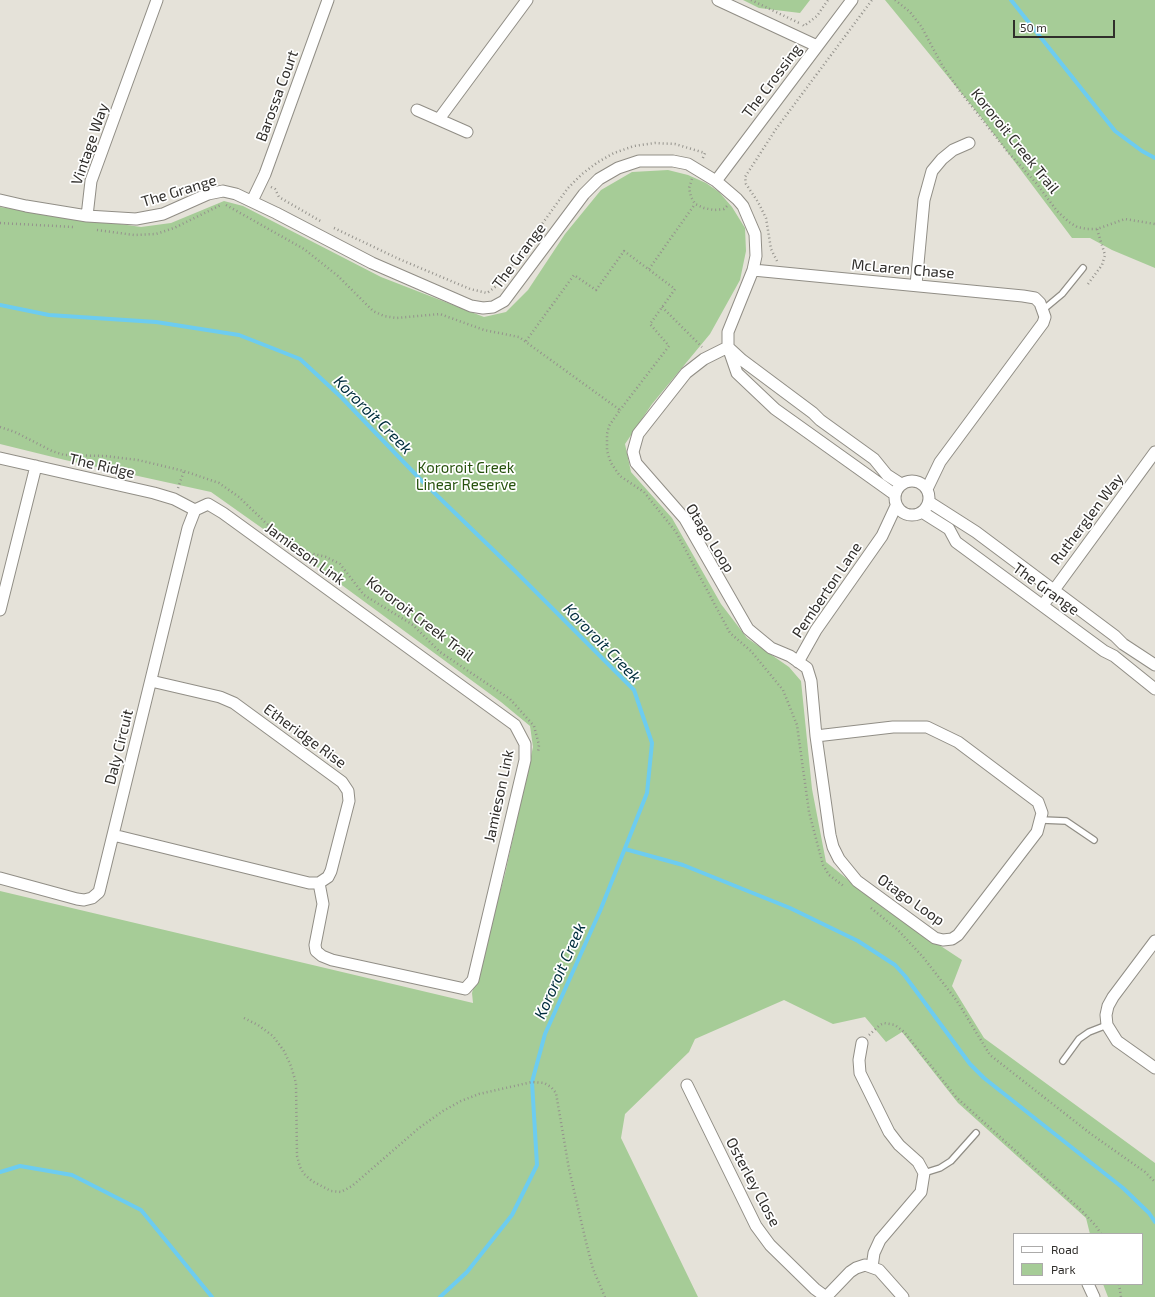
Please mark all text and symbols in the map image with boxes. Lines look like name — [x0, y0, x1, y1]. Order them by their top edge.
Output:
scale bar — [1015, 12, 1117, 38]
text: 50 m — [1020, 20, 1047, 34]
street label: The Crossing — [738, 41, 806, 121]
street label: Barossa Court — [252, 48, 302, 144]
street label: Kororoit Creek Trail — [967, 85, 1063, 197]
street label: Vintage Way — [68, 101, 112, 187]
street label: The Grange — [139, 171, 219, 211]
street label: The Grange — [488, 220, 550, 292]
street label: McLaren Chase — [851, 256, 955, 282]
water label: Kororoit Creek — [330, 372, 416, 458]
street label: The Ridge — [67, 450, 137, 482]
park label: Kororoit Creek Linear Reserve — [416, 459, 516, 494]
street label: Rutherglen Way — [1047, 470, 1127, 568]
street label: Otago Loop — [682, 500, 738, 576]
street label: Jamieson Link — [262, 519, 348, 589]
street label: Pemberton Lane — [788, 539, 866, 641]
street label: The Grange — [1009, 559, 1083, 619]
street label: Kororoit Creek Trail — [363, 573, 477, 665]
water label: Kororoit Creek — [559, 599, 645, 687]
street label: Etheridge Rise — [260, 700, 350, 772]
street label: Daly Circuit — [101, 707, 137, 787]
street label: Jamieson Link — [480, 748, 518, 844]
street label: Otago Loop — [874, 870, 948, 930]
water label: Kororoit Creek — [530, 920, 590, 1022]
street label: Osterley Close — [722, 1134, 784, 1230]
legend — [1013, 1233, 1143, 1285]
text: Road — [1051, 1242, 1079, 1256]
text: Park — [1051, 1262, 1076, 1276]

